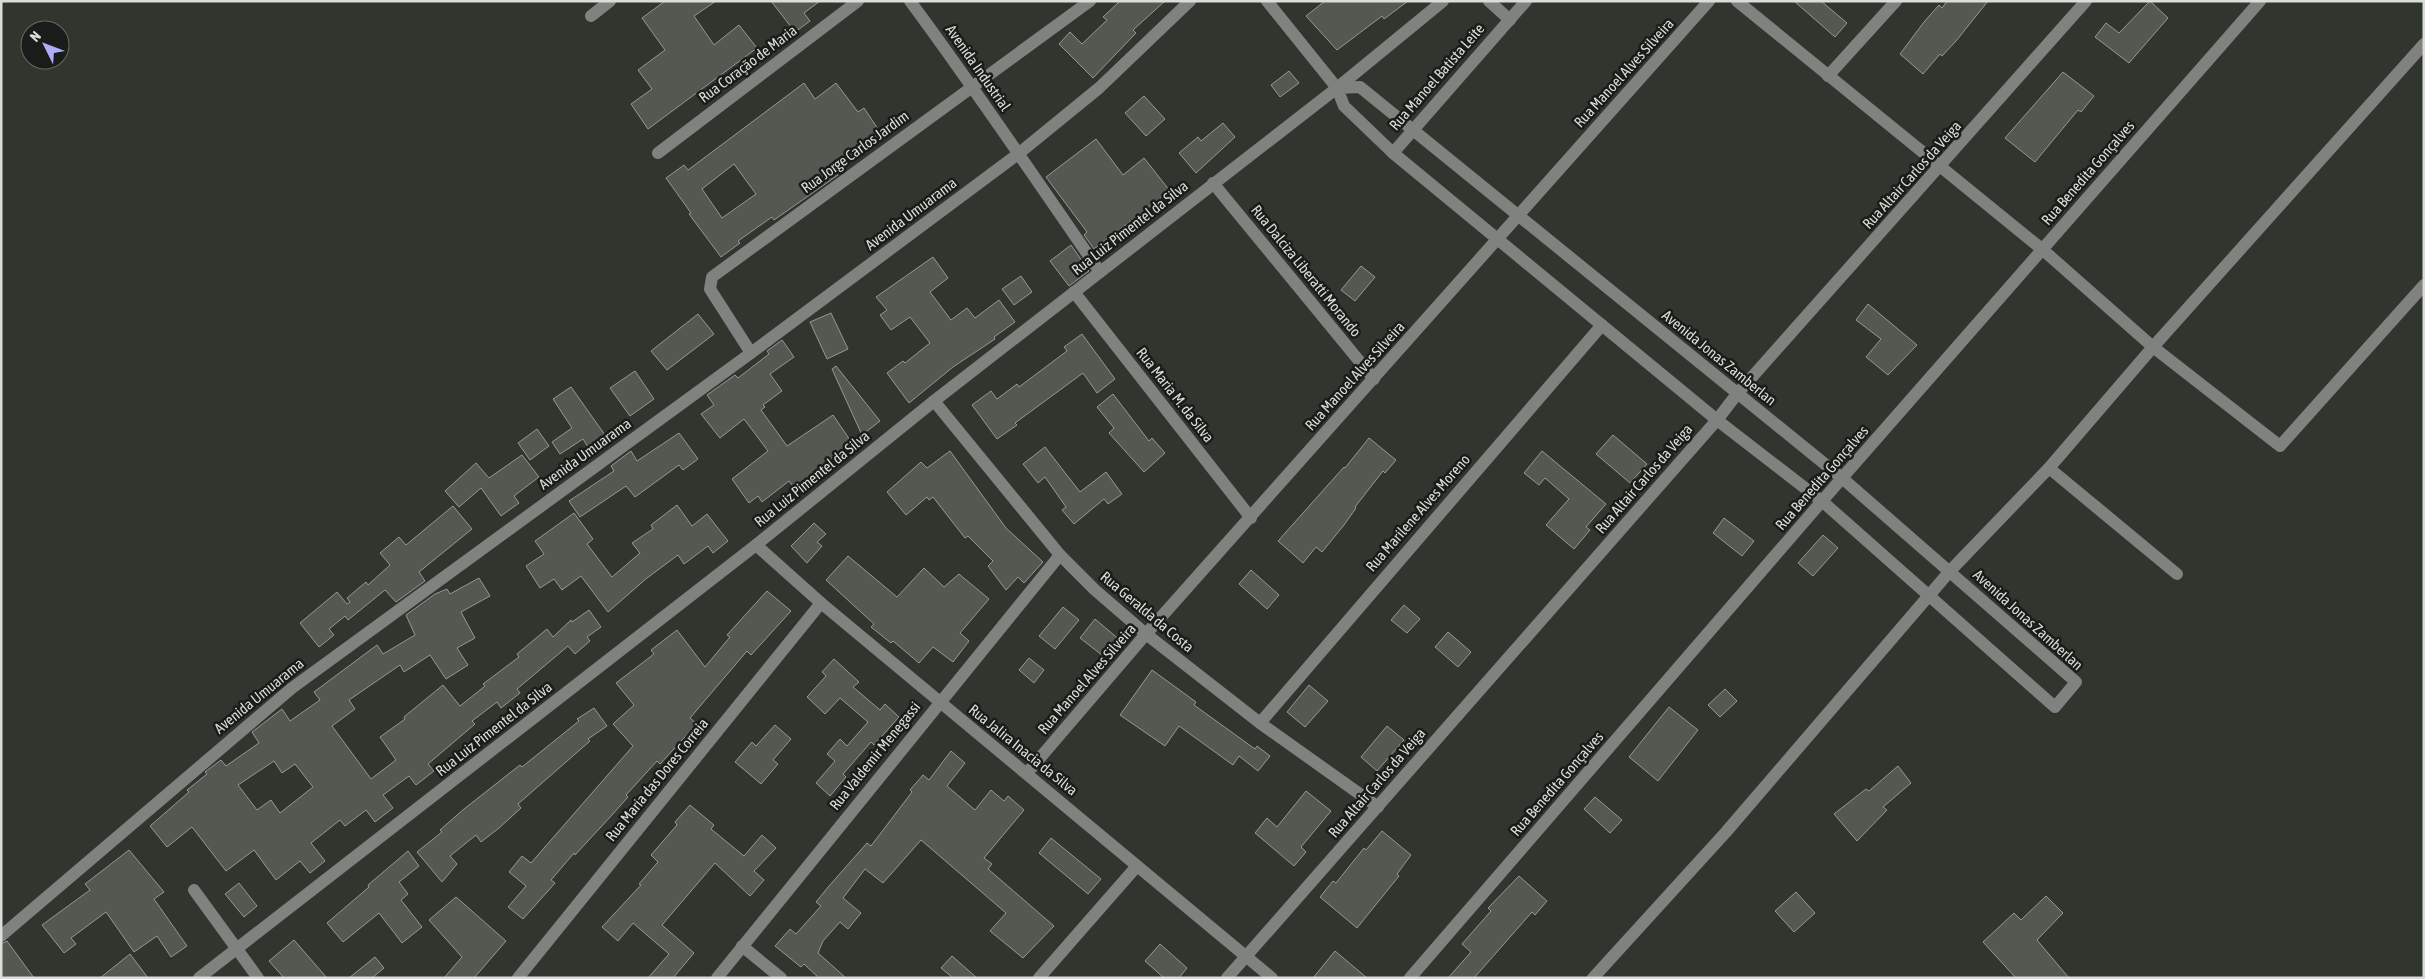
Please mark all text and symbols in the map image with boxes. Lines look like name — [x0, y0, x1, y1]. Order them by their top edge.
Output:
street label: Rua Manoel Alves Silveira — [1570, 15, 1677, 130]
north arrow — [20, 20, 70, 70]
street label: Rua Manoel Batista Leite — [1386, 20, 1488, 133]
street label: Rua Coração de Maria — [695, 21, 800, 106]
street label: Avenida Industrial — [942, 21, 1014, 114]
text: N — [27, 28, 44, 45]
street label: Rua Jorge Carlos Jardim — [798, 107, 912, 196]
street label: Rua Altair Carlos da Veiga — [1859, 117, 1965, 232]
street label: Rua Benedita Gonçalves — [2038, 117, 2137, 228]
street label: Avenida Umuarama — [862, 174, 960, 253]
street label: Rua Luiz Pimentel da Silva — [1068, 177, 1191, 278]
street label: Rua Dalciza Liberatti Morando — [1248, 201, 1365, 340]
street label: Avenida Jonas Zamberlan — [1659, 306, 1780, 409]
street label: Rua Manoel Alves Silveira — [1301, 318, 1408, 433]
street label: Rua Maria M. da Silva — [1133, 344, 1218, 445]
street label: Avenida Umuarama — [535, 414, 634, 493]
street label: Rua Altair Carlos da Veiga — [1592, 421, 1696, 537]
street label: Rua Benedita Gonçalves — [1772, 422, 1871, 533]
street label: Rua Luiz Pimentel da Silva — [751, 427, 873, 530]
street label: Rua Marilene Alves Moreno — [1362, 451, 1473, 575]
street label: Avenida Jonas Zamberlan — [1970, 566, 2087, 673]
street label: Rua Geralda da Costa — [1097, 568, 1197, 655]
street label: Rua Manoel Alves Silveira — [1034, 620, 1139, 737]
street label: Avenida Umuarama — [211, 654, 307, 737]
street label: Rua Luiz Pimentel da Silva — [432, 678, 555, 779]
street label: Rua Valdemir Menegassi — [826, 698, 923, 813]
street label: Rua Jalira Inacia da Silva — [966, 701, 1081, 799]
street label: Rua Maria das Dores Correia — [602, 715, 711, 845]
street label: Rua Altair Carlos da Veiga — [1325, 725, 1429, 841]
street label: Rua Benedita Gonçalves — [1507, 728, 1606, 839]

